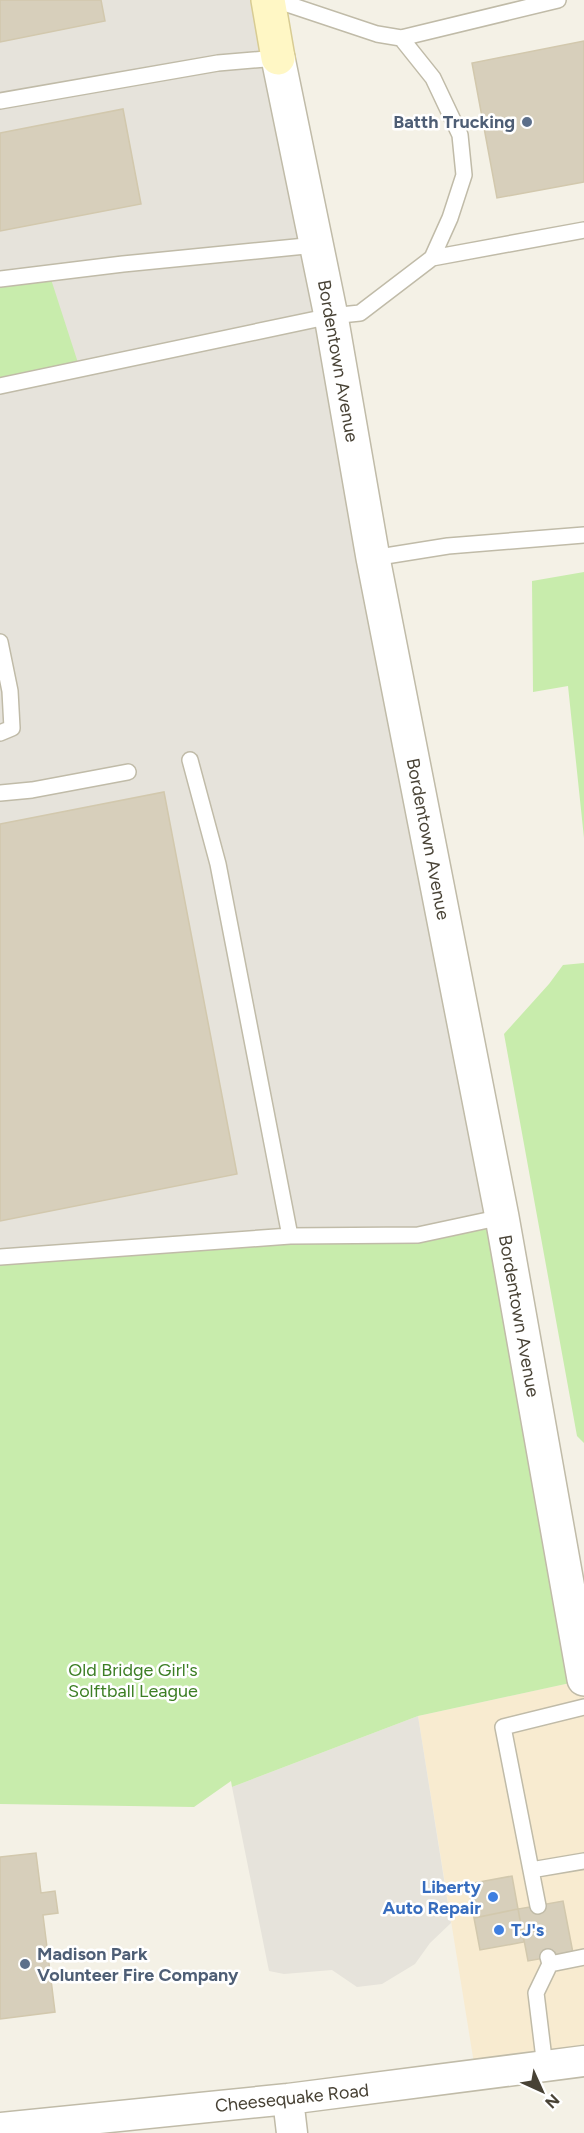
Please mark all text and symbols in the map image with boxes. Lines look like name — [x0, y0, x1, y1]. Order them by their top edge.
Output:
place label: Batth Trucking — [393, 111, 515, 133]
marker: Batth Trucking — [520, 115, 534, 129]
street label: Bordentown Avenue — [313, 278, 363, 444]
street label: Bordentown Avenue — [402, 756, 455, 922]
street label: Bordentown Avenue — [494, 1233, 544, 1399]
park label: Old Bridge Girl's Solftball League — [68, 1659, 198, 1702]
place label: Liberty Auto Repair — [383, 1876, 482, 1919]
marker: Liberty Auto Repair — [486, 1890, 500, 1904]
place label: TJ's — [511, 1919, 545, 1941]
marker: TJ's — [492, 1923, 506, 1937]
place label: Madison Park Volunteer Fire Company — [37, 1943, 239, 1986]
marker: Madison Park Volunteer Fire Company — [18, 1957, 32, 1971]
north arrow — [512, 2061, 572, 2121]
street label: Cheesequake Road — [214, 2079, 370, 2117]
text: N — [541, 2090, 563, 2112]

